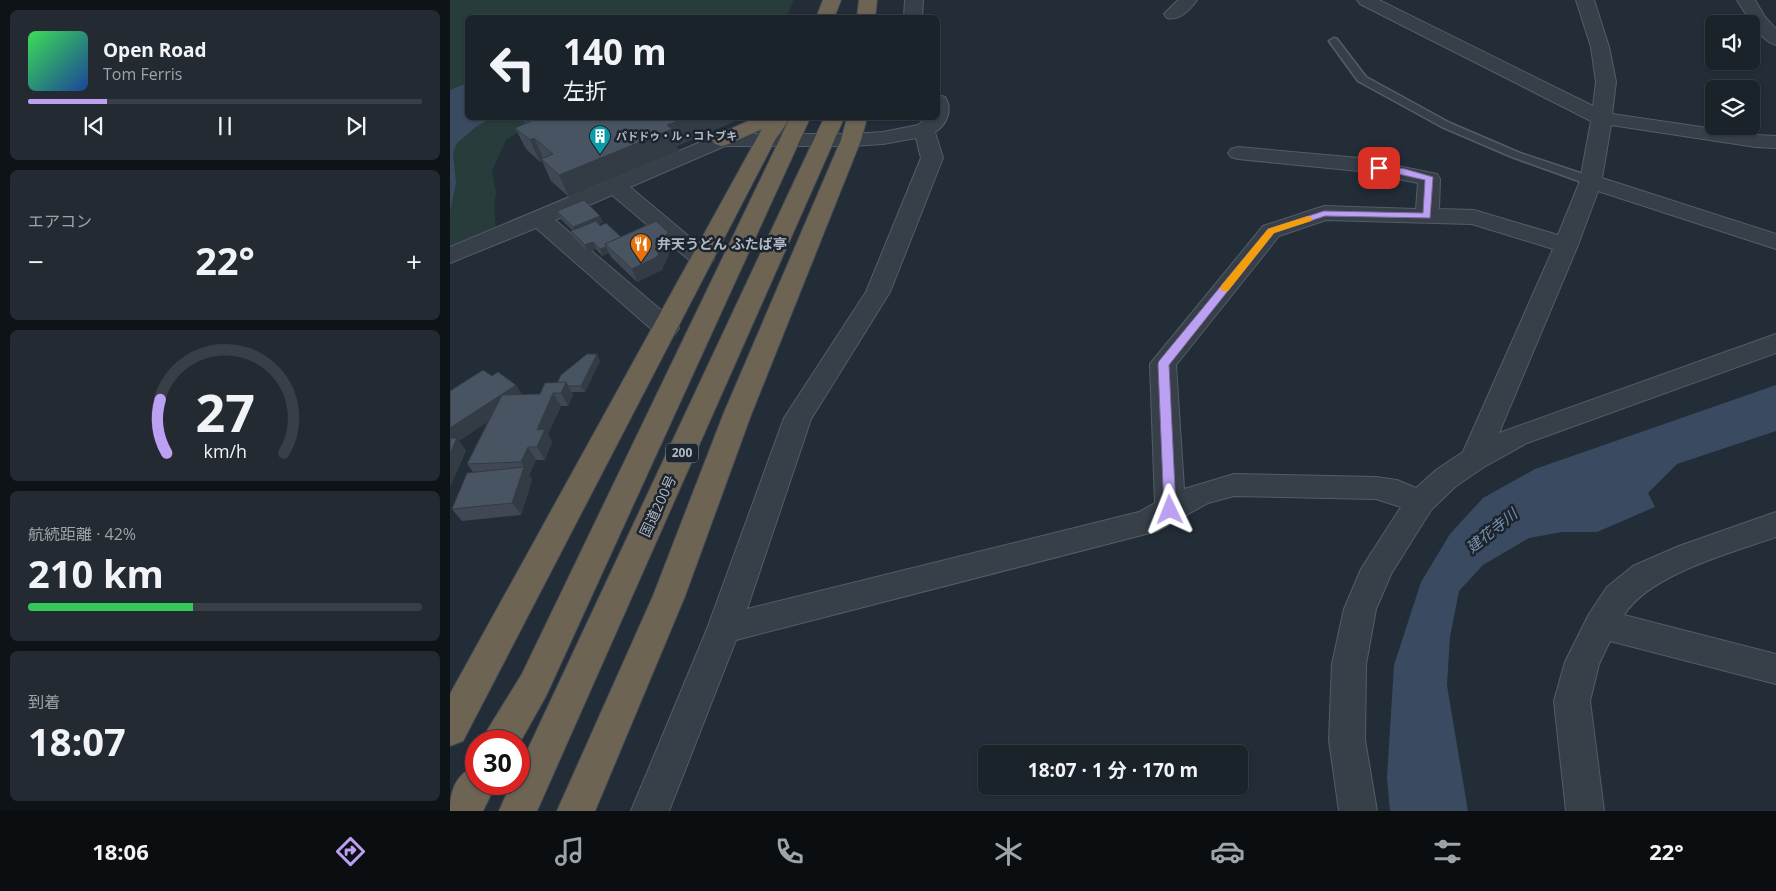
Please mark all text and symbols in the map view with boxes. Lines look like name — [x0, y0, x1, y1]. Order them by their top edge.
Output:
map controls — [1705, 15, 1760, 135]
button: sound — [1705, 15, 1760, 70]
text: 140 m — [563, 28, 667, 75]
icon: left — [480, 35, 545, 100]
text: Open Road — [103, 37, 207, 63]
text: Tom Ferris — [103, 63, 182, 85]
text: 左折 — [563, 75, 607, 105]
button: layers — [1705, 80, 1760, 135]
icon: previous — [80, 112, 108, 140]
icon: pause — [211, 112, 239, 140]
icon: next — [342, 112, 370, 140]
building icon: パドドゥ・ル・コトブキ — [588, 124, 612, 155]
place label: パドドゥ・ル・コトブキ — [616, 128, 737, 143]
pin — [1358, 147, 1400, 189]
icon: arrive — [1365, 154, 1393, 182]
text: エアコン — [28, 210, 92, 232]
restaurant icon: 弁天うどん ふたば亭 — [629, 232, 653, 263]
text: 22° — [195, 234, 255, 286]
place label: 弁天うどん ふたば亭 — [657, 234, 787, 253]
text: − — [28, 242, 44, 280]
text: + — [406, 242, 422, 280]
text: 27 — [195, 376, 255, 447]
text: km/h — [203, 439, 247, 463]
road number: 200 — [666, 443, 698, 462]
street label: 国道200号 — [635, 472, 680, 540]
position arrow — [1143, 483, 1195, 535]
water label: 建花寺川 — [1462, 502, 1523, 557]
text: 航続距離 · 42% — [28, 523, 136, 545]
text: 210 km — [28, 547, 164, 599]
text: 到着 — [28, 691, 60, 713]
text: 18:07 — [28, 715, 126, 767]
speed limit sign: 30 — [465, 730, 530, 795]
text: 18:07 · 1 分 · 170 m — [1028, 757, 1198, 783]
icon: directions — [333, 834, 368, 869]
icon: music — [552, 834, 587, 869]
icon: phone — [772, 834, 807, 869]
icon: climate — [991, 834, 1026, 869]
icon: car — [1210, 834, 1245, 869]
icon: filters — [1430, 834, 1465, 869]
text: 18:06 — [92, 836, 149, 866]
text: 22° — [1649, 836, 1684, 866]

